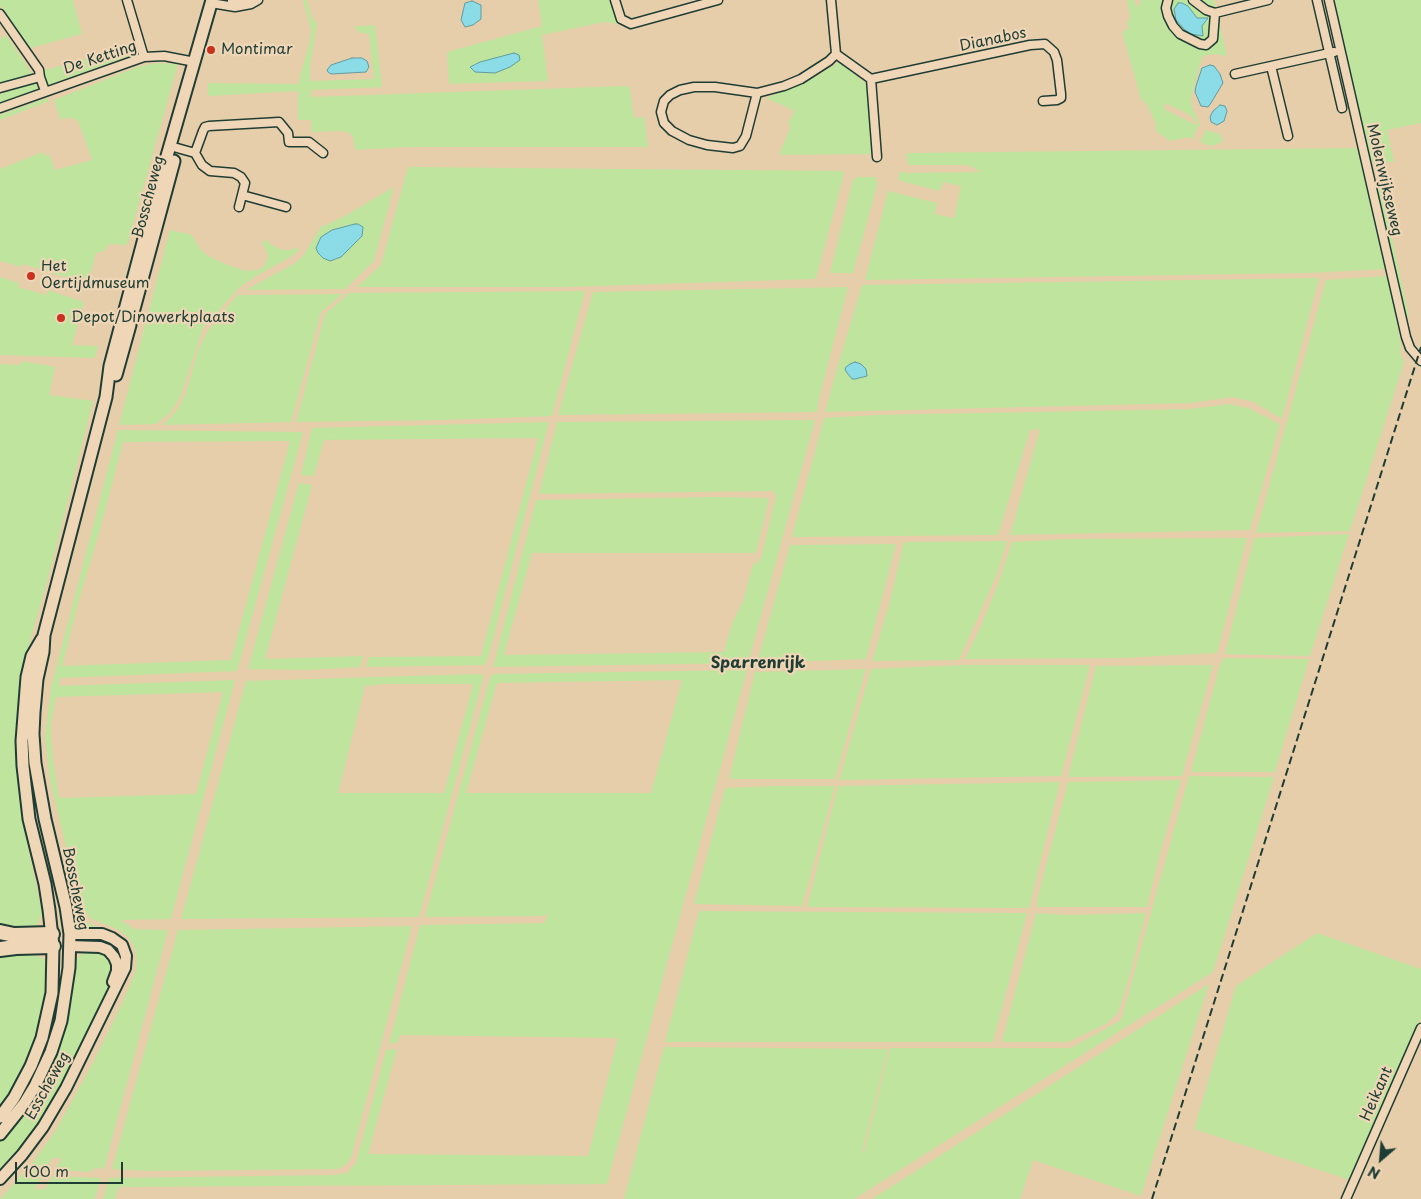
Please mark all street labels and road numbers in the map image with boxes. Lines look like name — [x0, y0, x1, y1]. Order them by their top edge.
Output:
street label: Dianabos — [958, 24, 1028, 56]
street label: De Ketting — [61, 38, 139, 78]
street label: Molenwijkseweg — [1362, 122, 1406, 238]
street label: Bosscheweg — [129, 154, 169, 240]
street label: Bosscheweg — [58, 846, 92, 932]
street label: Esscheweg — [22, 1049, 74, 1123]
street label: Heikant — [1357, 1064, 1397, 1124]

